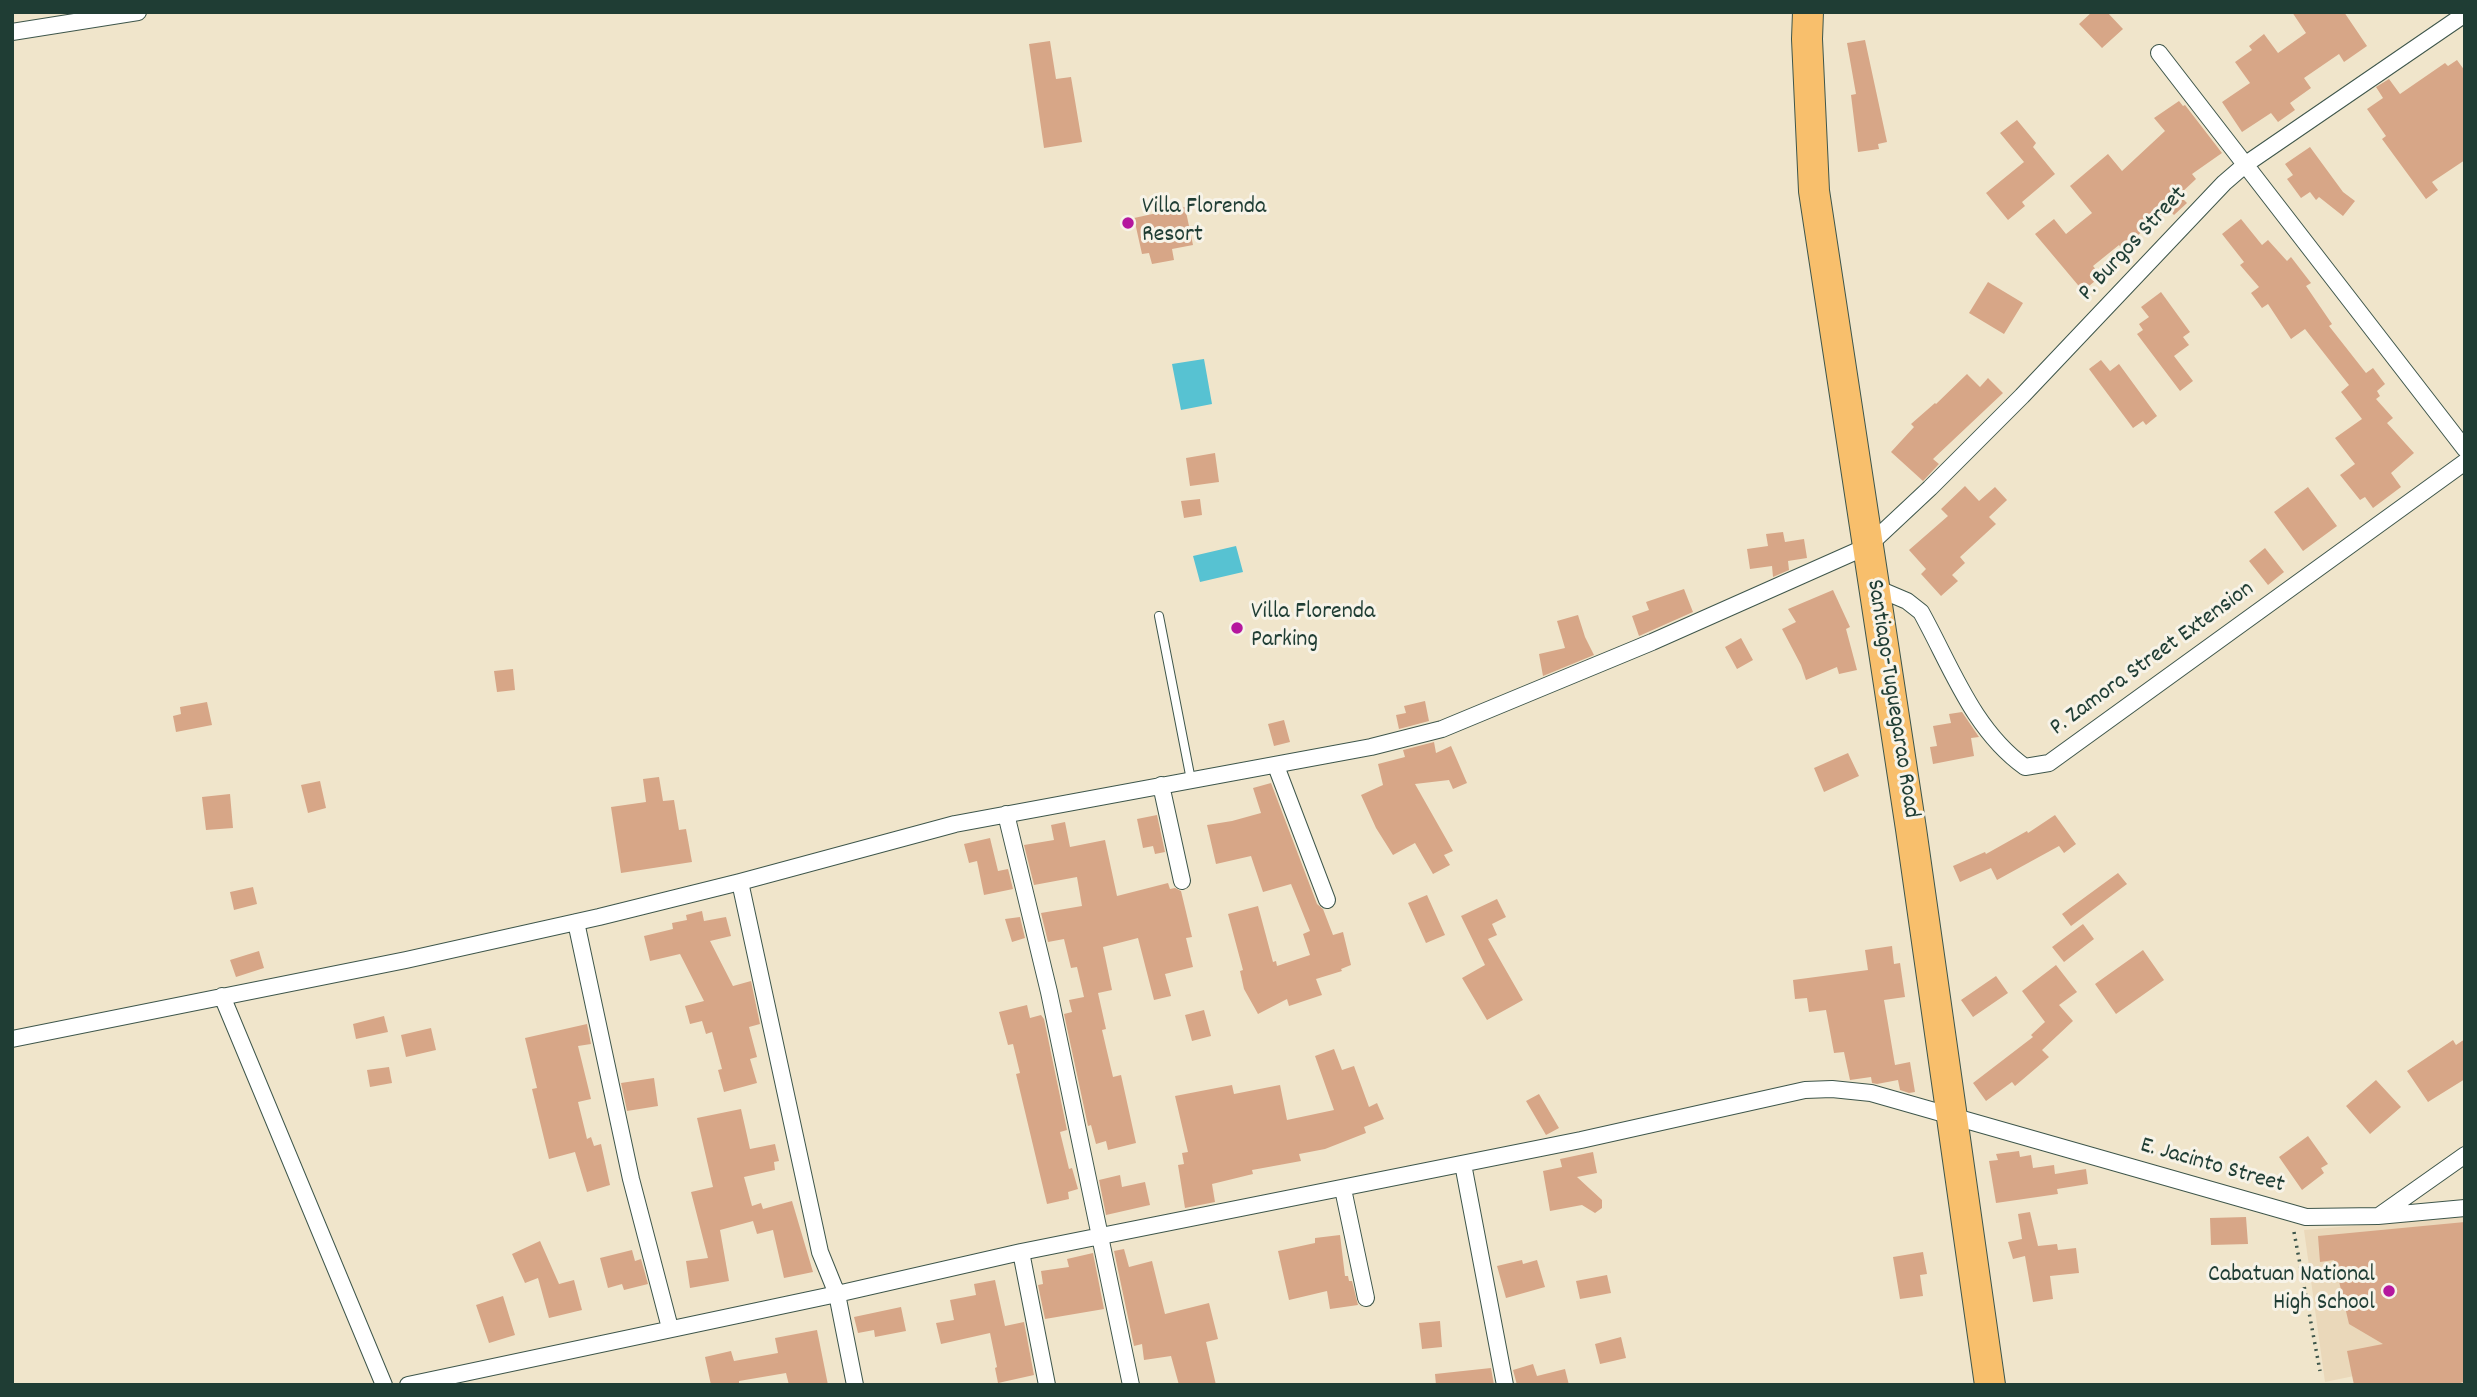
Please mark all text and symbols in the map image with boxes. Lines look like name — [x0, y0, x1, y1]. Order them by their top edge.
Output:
street label: P. Burgos Street — [2074, 182, 2194, 308]
place label: Villa Florenda Resort — [1142, 195, 1266, 251]
marker: Villa Florenda Resort — [1120, 215, 1136, 231]
street label: P. Zamora Street Extension — [2045, 576, 2261, 744]
street label: Santiago-Tuguegarao Road — [1858, 578, 1924, 820]
place label: Villa Florenda Parking — [1251, 600, 1375, 656]
marker: Villa Florenda Parking — [1229, 620, 1245, 636]
street label: E. Jacinto Street — [2136, 1133, 2288, 1201]
place label: Cabatuan National High School — [2208, 1263, 2375, 1319]
marker: Cabatuan National High School — [2381, 1283, 2397, 1299]

